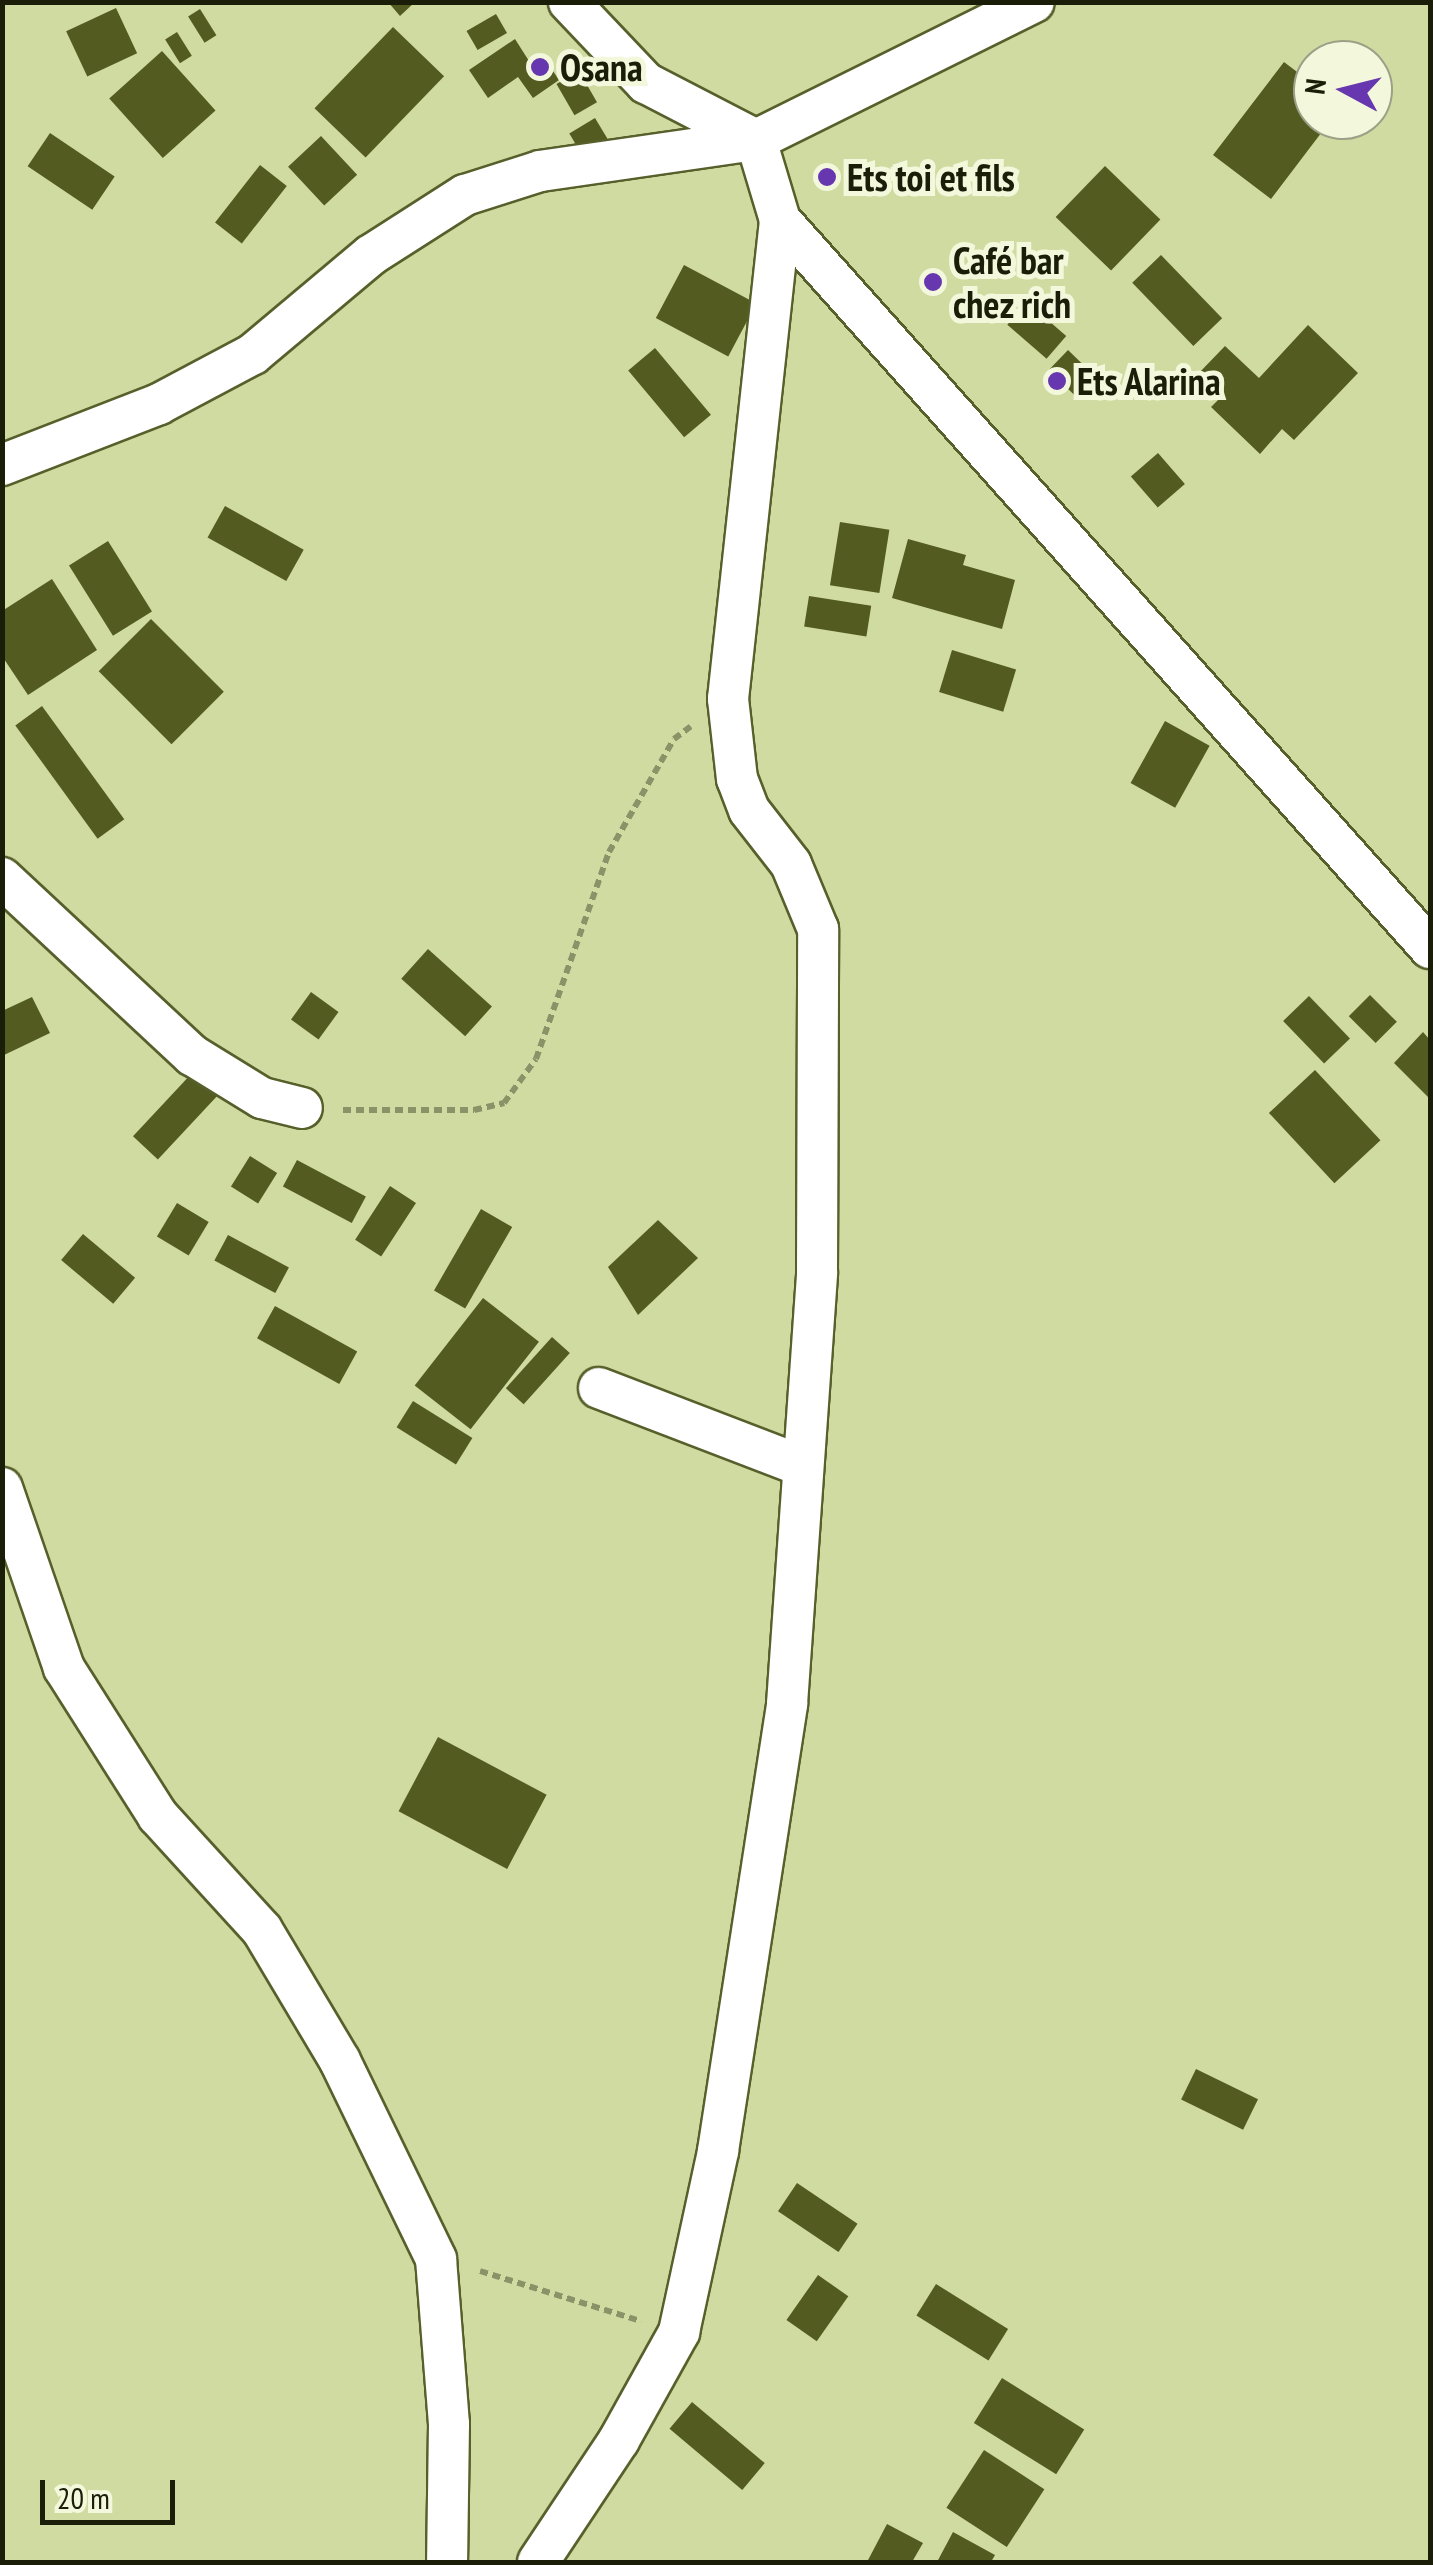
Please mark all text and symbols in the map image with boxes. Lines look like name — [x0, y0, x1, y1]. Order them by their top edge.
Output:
north arrow — [1293, 40, 1393, 140]
place label: Osana — [560, 44, 643, 90]
marker: Osana — [529, 56, 551, 78]
text: N — [1295, 77, 1334, 96]
place label: Ets toi et fils — [847, 154, 1015, 200]
marker: Ets toi et fils — [816, 166, 838, 188]
place label: Café bar chez rich — [953, 237, 1072, 326]
marker: Café bar chez rich — [922, 271, 944, 293]
place label: Ets Alarina — [1077, 358, 1222, 404]
marker: Ets Alarina — [1046, 370, 1068, 392]
scale bar — [45, 2460, 180, 2522]
text: 20 m — [57, 2478, 110, 2517]

